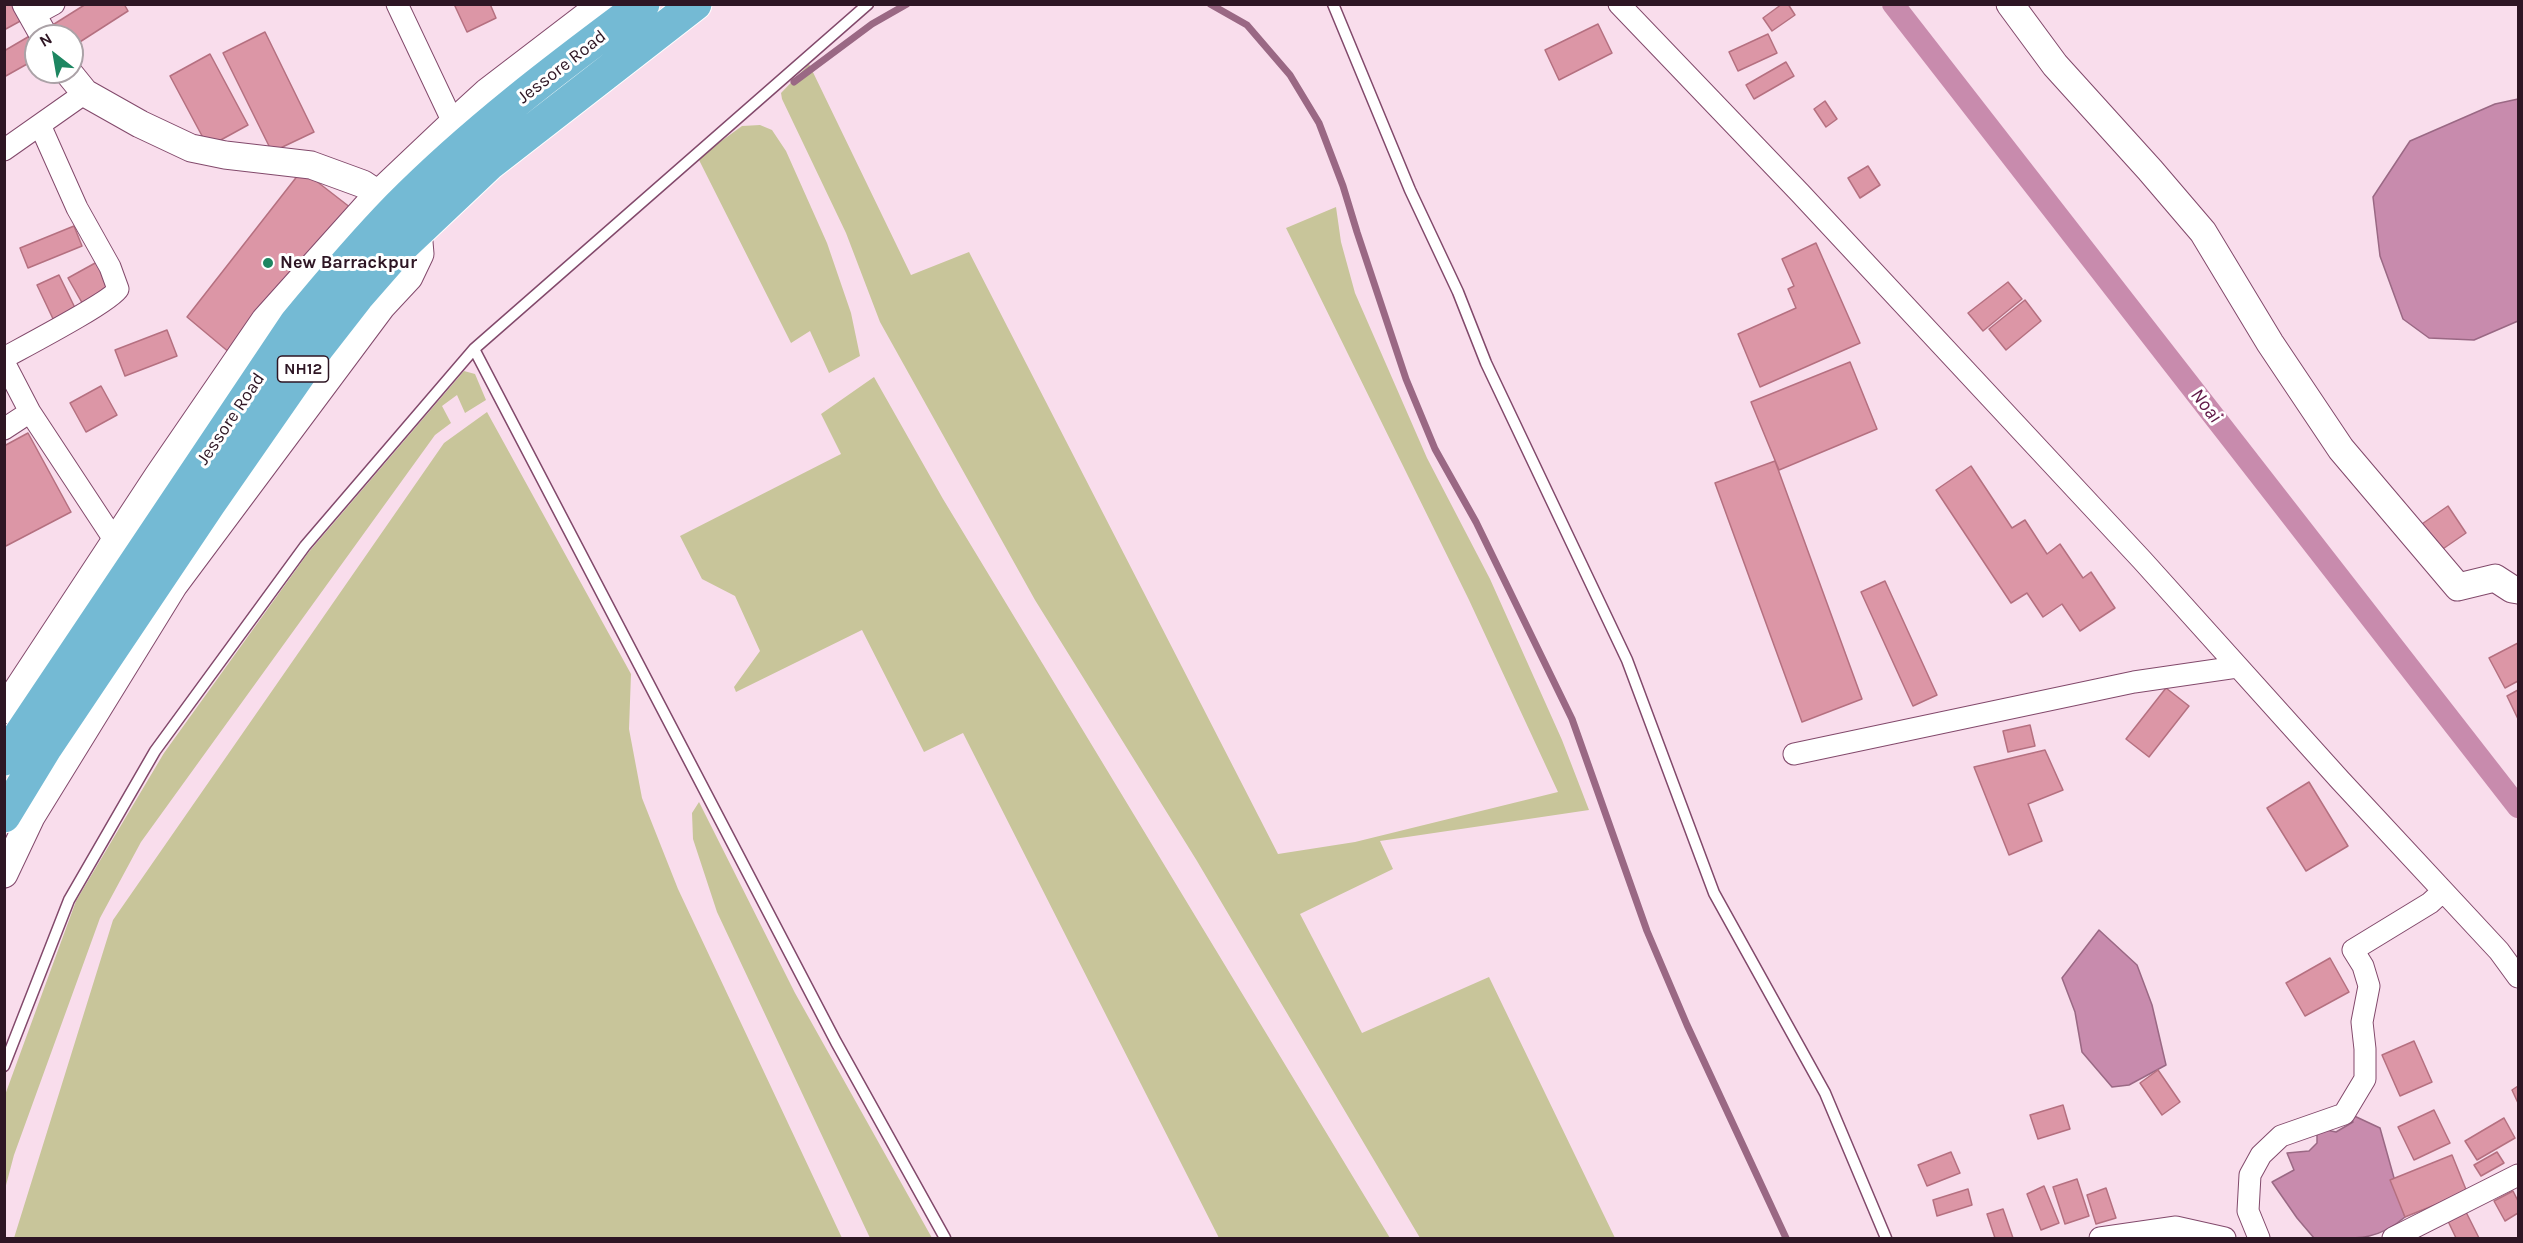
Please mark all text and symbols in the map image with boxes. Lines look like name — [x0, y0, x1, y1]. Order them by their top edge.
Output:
north arrow — [24, 24, 84, 84]
street label: Jessore Road — [513, 26, 611, 108]
text: N — [36, 29, 55, 51]
place label: New Barrackpur — [280, 252, 417, 274]
marker: New Barrackpur — [261, 256, 275, 270]
road number: NH12 — [278, 356, 328, 382]
street label: Jessore Road — [192, 369, 270, 469]
water label: Noai — [2185, 384, 2227, 428]

